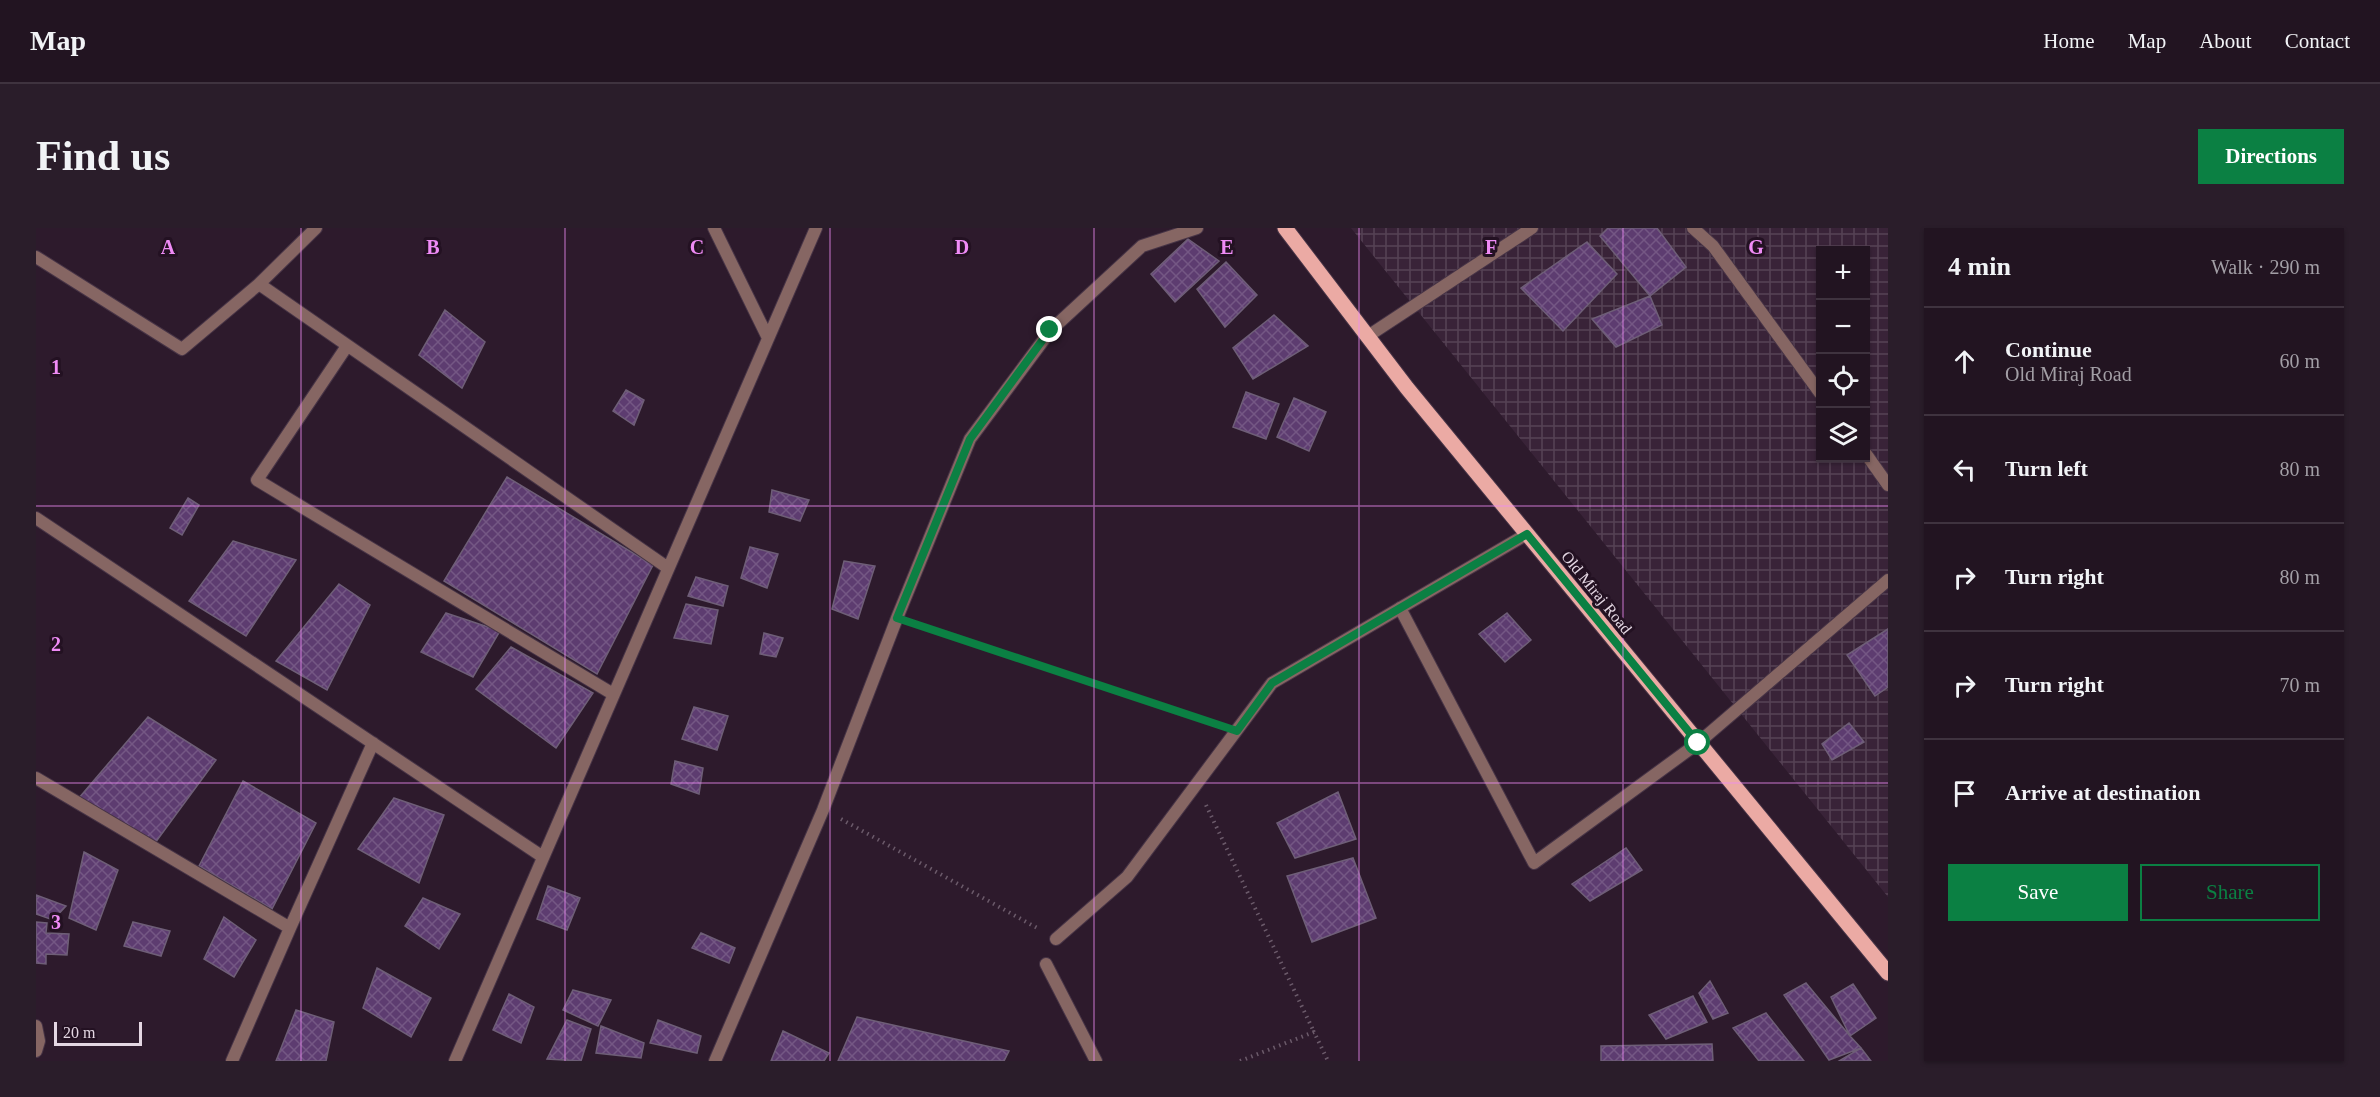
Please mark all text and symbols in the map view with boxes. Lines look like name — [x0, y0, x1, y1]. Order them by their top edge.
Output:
text: Map — [30, 25, 86, 56]
text: Home — [2043, 29, 2095, 53]
text: Map — [2128, 29, 2166, 53]
text: About — [2199, 29, 2252, 53]
text: Contact — [2285, 29, 2350, 53]
button: Directions — [2198, 129, 2344, 184]
text: Find us — [36, 133, 170, 179]
text: A — [161, 236, 176, 258]
text: B — [426, 236, 440, 258]
text: C — [690, 236, 704, 258]
text: D — [955, 236, 969, 258]
text: E — [1220, 236, 1234, 258]
text: F — [1485, 236, 1497, 258]
text: G — [1748, 236, 1764, 258]
map controls — [1816, 246, 1870, 462]
button: + — [1816, 246, 1870, 300]
text: 4 min — [1948, 252, 2011, 281]
text: Walk · 290 m — [2211, 256, 2320, 278]
button: − — [1816, 300, 1870, 354]
route end — [1036, 316, 1062, 342]
text: Continue — [2005, 337, 2092, 362]
icon: ahead — [1948, 345, 1981, 378]
text: 60 m — [2279, 350, 2320, 372]
button: locate — [1816, 354, 1870, 408]
text: 1 — [51, 356, 61, 378]
text: Old Miraj Road — [2005, 363, 2132, 385]
button: layers — [1816, 408, 1870, 462]
icon: left — [1948, 453, 1981, 486]
text: Turn left — [2005, 456, 2088, 481]
text: 80 m — [2279, 458, 2320, 480]
street label: Old Miraj Road — [1557, 548, 1635, 638]
icon: right — [1948, 561, 1981, 594]
text: Turn right — [2005, 564, 2104, 589]
text: 80 m — [2279, 566, 2320, 588]
text: 2 — [51, 633, 61, 655]
icon: right — [1948, 669, 1981, 702]
text: Turn right — [2005, 672, 2104, 697]
text: 70 m — [2279, 674, 2320, 696]
route start — [1684, 729, 1710, 755]
icon: arrive — [1948, 777, 1981, 810]
text: Arrive at destination — [2005, 780, 2201, 805]
button: Save — [1948, 864, 2128, 921]
button: Share — [2140, 864, 2320, 921]
text: 3 — [51, 911, 61, 933]
scale bar — [54, 1019, 142, 1046]
text: 20 m — [63, 1024, 95, 1041]

